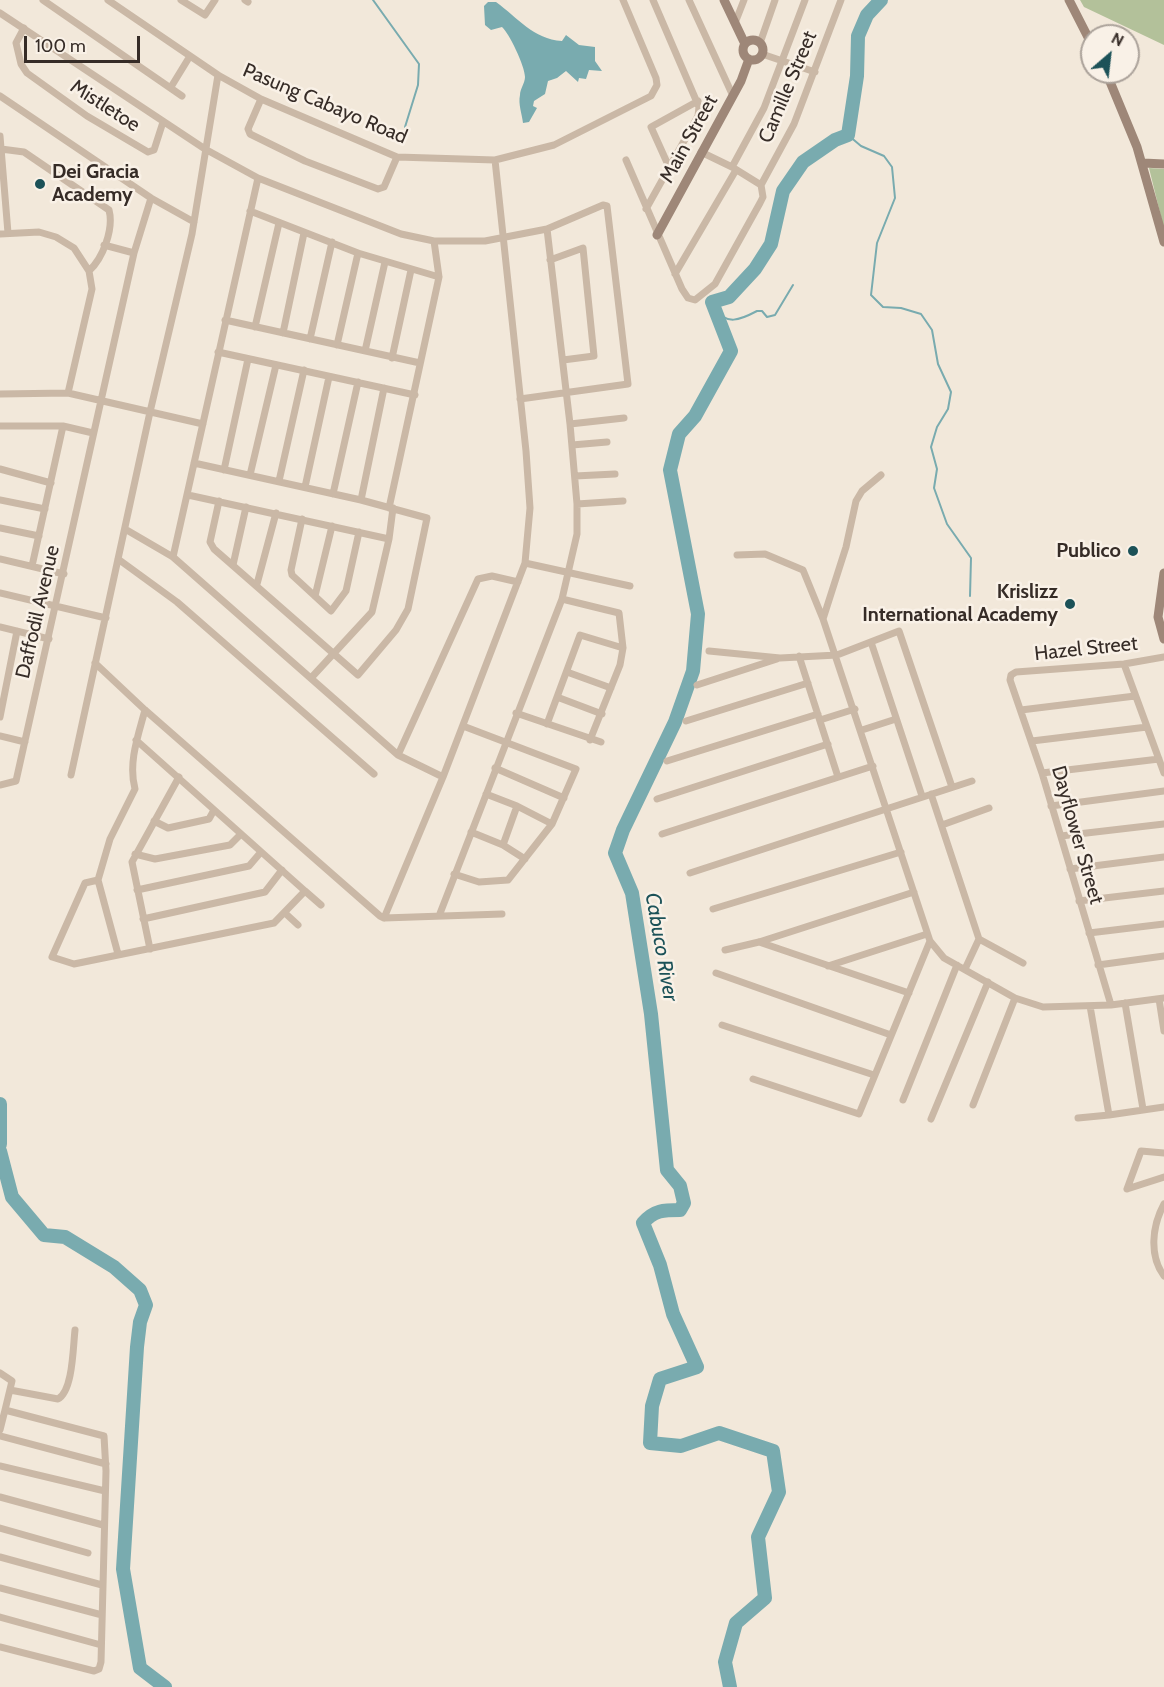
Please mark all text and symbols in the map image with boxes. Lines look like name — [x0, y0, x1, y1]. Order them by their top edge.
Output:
scale bar — [27, 24, 142, 62]
north arrow — [1080, 24, 1140, 84]
street label: Camille Street — [754, 27, 822, 147]
text: N — [1108, 28, 1127, 50]
text: 100 m — [35, 35, 86, 57]
street label: Pasung Cabayo Road — [239, 59, 411, 149]
street label: Mistletoe — [66, 75, 144, 137]
street label: Main Street — [655, 91, 723, 187]
place label: Dei Gracia Academy — [52, 160, 139, 207]
marker: Dei Gracia Academy — [33, 177, 47, 191]
place label: Publico — [1056, 539, 1121, 563]
street label: Daffodil Avenue — [11, 543, 65, 681]
marker: Publico — [1126, 544, 1140, 558]
place label: Krislizz International Academy — [862, 580, 1058, 627]
marker: Krislizz International Academy — [1063, 597, 1077, 611]
street label: Hazel Street — [1033, 632, 1139, 666]
street label: Dayflower Street — [1046, 763, 1108, 907]
water label: Cabuco River — [639, 891, 683, 1003]

